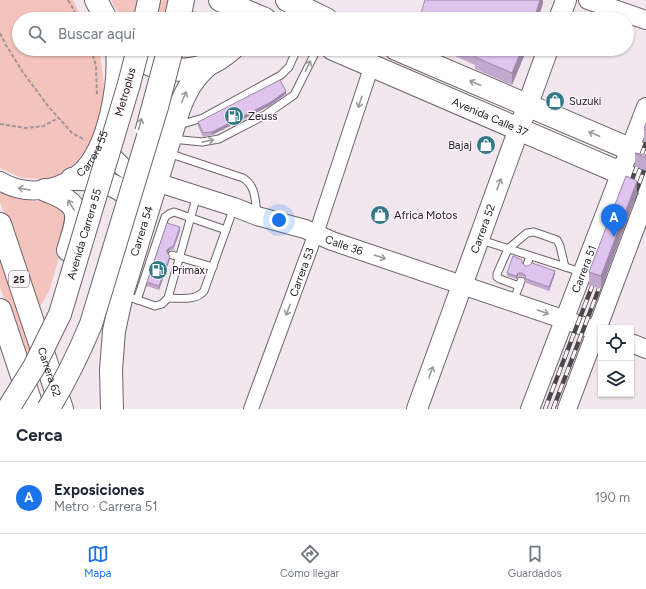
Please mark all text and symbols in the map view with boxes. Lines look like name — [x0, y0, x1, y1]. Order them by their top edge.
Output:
search box — [12, 12, 634, 56]
icon: search — [26, 23, 48, 45]
text: Buscar aquí — [58, 25, 135, 43]
one-way arrow — [305, 60, 312, 72]
street label: Metroplus — [112, 66, 139, 118]
one-way arrow — [469, 78, 481, 86]
shop icon: Suzuki — [544, 90, 566, 112]
one-way arrow — [181, 91, 188, 103]
one-way arrow — [355, 95, 363, 107]
street label: Avenida Calle 37 — [450, 95, 530, 139]
place label: Suzuki — [569, 95, 601, 108]
fuel station icon: Zeuss — [223, 105, 245, 127]
place label: Zeuss — [248, 110, 277, 123]
one-way arrow — [137, 118, 145, 131]
street label: Carrera 55 — [74, 129, 111, 180]
one-way arrow — [589, 130, 601, 137]
shop icon: Bajaj — [475, 134, 497, 156]
one-way arrow — [202, 137, 215, 145]
place label: Bajaj — [448, 139, 472, 152]
one-way arrow — [495, 179, 503, 191]
one-way arrow — [18, 185, 31, 193]
street label: Avenida Carrera 55 — [65, 187, 104, 281]
one-way arrow — [67, 199, 75, 211]
street label: Carrera 52 — [468, 202, 498, 255]
street label: Carrera 54 — [128, 204, 156, 258]
shop icon: Africa Motos — [369, 204, 391, 226]
pin: A — [601, 204, 627, 237]
place label: Africa Motos — [394, 209, 457, 222]
your location — [269, 210, 289, 230]
street label: Calle 36 — [323, 233, 365, 258]
street label: Carrera 51 — [569, 244, 599, 295]
street label: Carrera 53 — [287, 246, 317, 299]
one-way arrow — [373, 254, 386, 261]
fuel station icon: Primax — [147, 259, 169, 281]
place label: Primax — [172, 264, 206, 277]
road number: 25 — [9, 271, 29, 287]
one-way arrow — [283, 303, 291, 315]
one-way arrow — [536, 309, 548, 317]
map controls — [598, 325, 634, 397]
button: locate — [598, 325, 634, 361]
street label: Carrera 62 — [35, 346, 63, 399]
button: layers — [598, 361, 634, 397]
one-way arrow — [427, 367, 435, 379]
text: Cerca — [16, 425, 63, 445]
text: Exposiciones — [54, 481, 144, 499]
text: A — [24, 490, 34, 505]
text: 190 m — [595, 490, 630, 505]
text: Metro · Carrera 51 — [54, 499, 158, 514]
tab: Mapa — [84, 543, 111, 580]
tab: Cómo llegar — [280, 543, 339, 580]
tab: Guardados — [508, 543, 562, 580]

